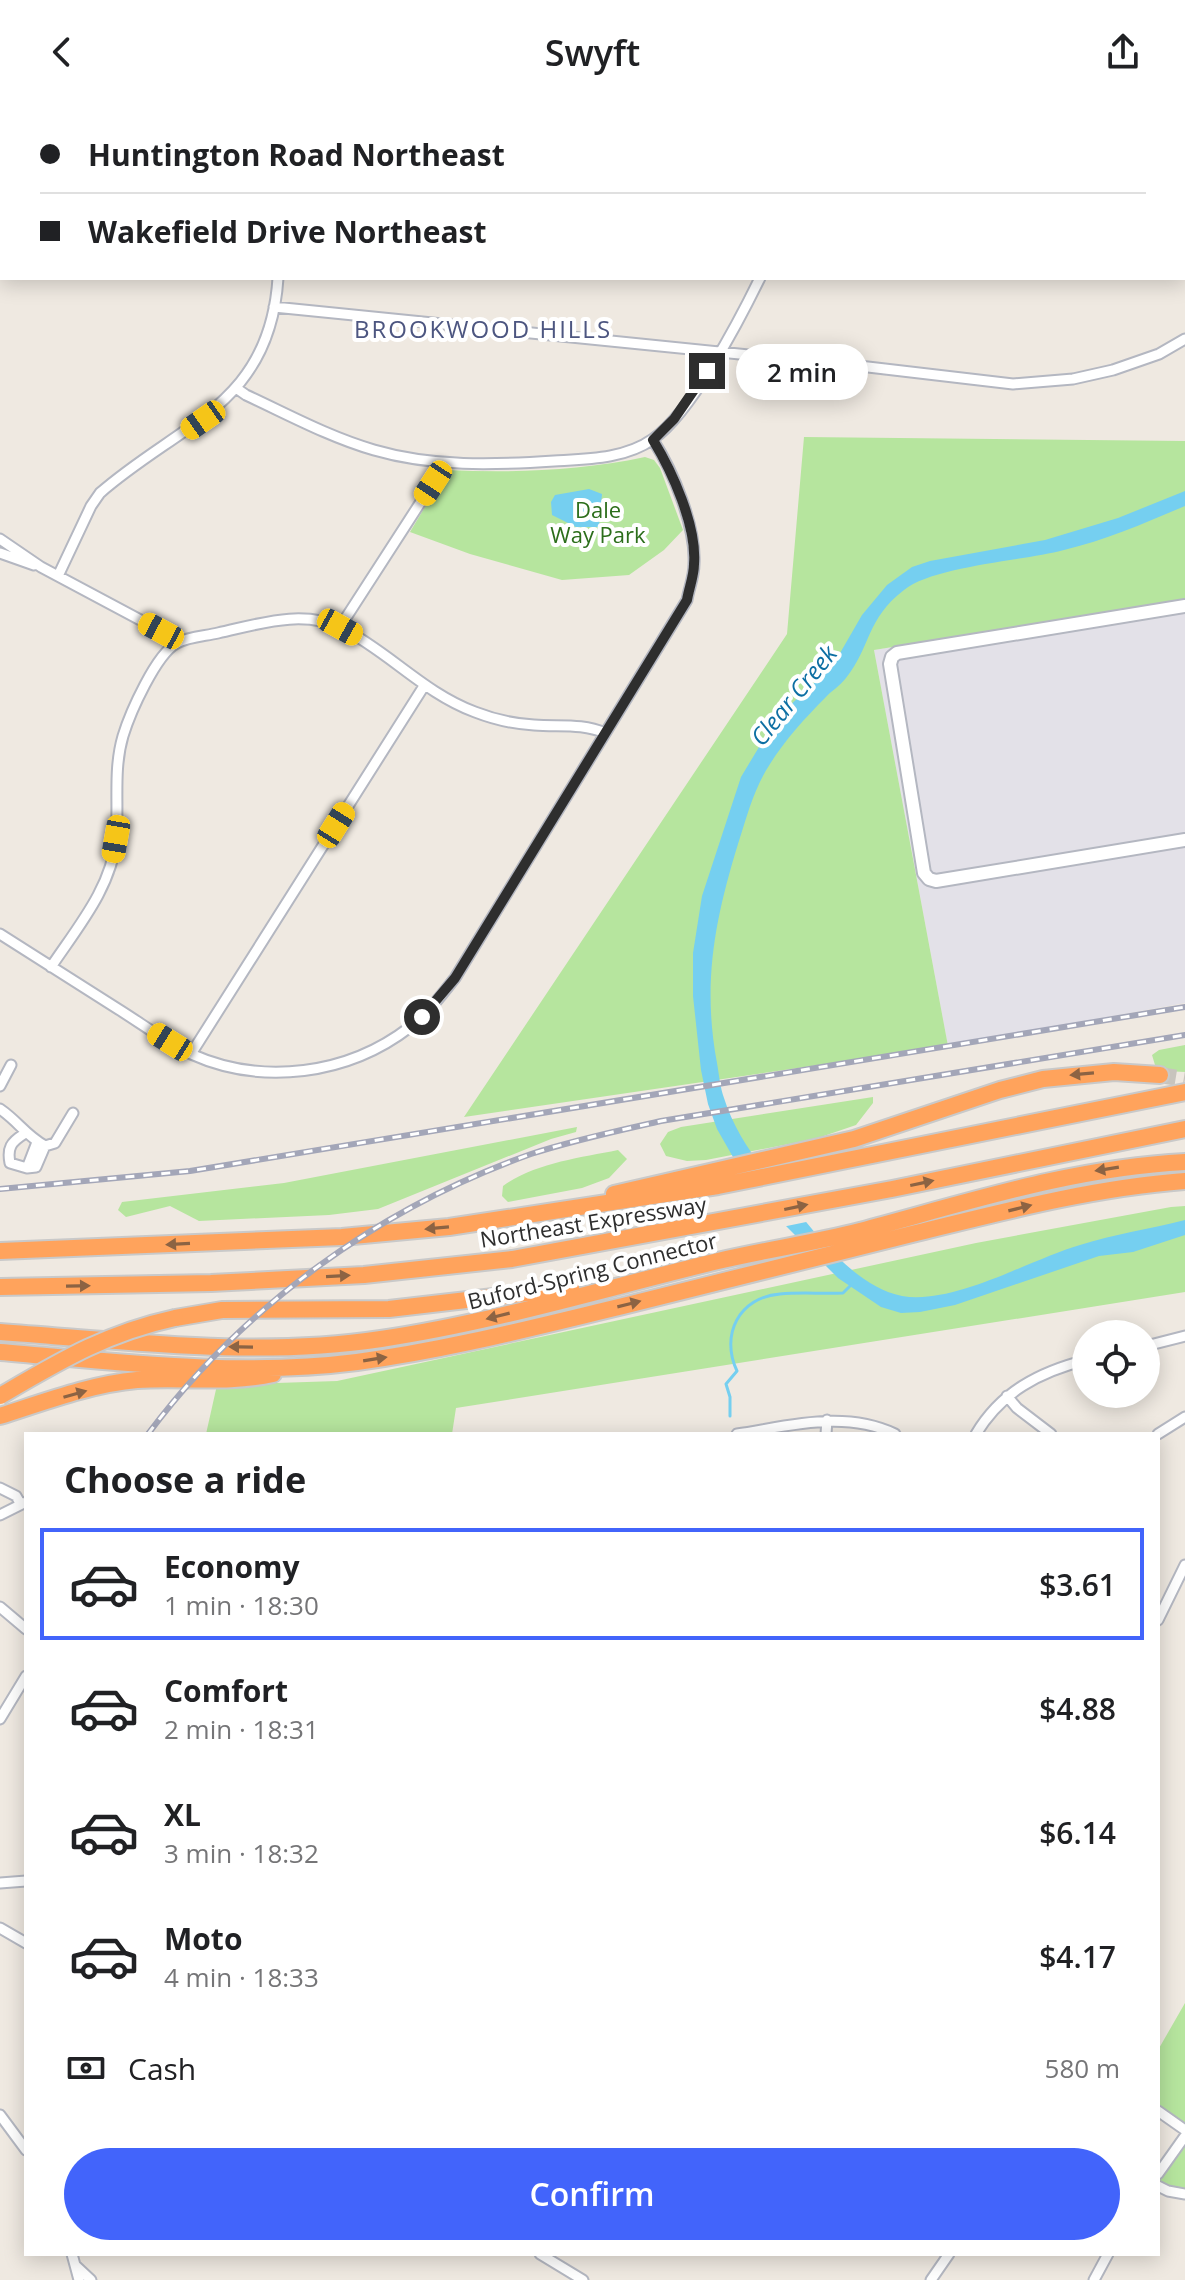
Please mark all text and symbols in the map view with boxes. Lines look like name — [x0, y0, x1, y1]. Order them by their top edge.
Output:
text: Swyft — [545, 28, 640, 77]
icon: back — [40, 30, 84, 74]
icon: share — [1101, 30, 1145, 74]
text: Huntington Road Northeast — [88, 134, 505, 175]
text: Wakefield Drive Northeast — [88, 211, 487, 252]
district label: BROOKWOOD HILLS — [354, 312, 612, 345]
callout: 2 min — [735, 343, 867, 399]
route end — [689, 353, 725, 389]
text: 2 min — [767, 354, 837, 390]
car — [176, 396, 230, 444]
car — [410, 456, 456, 510]
park label: Dale Way Park — [550, 494, 646, 549]
car — [313, 605, 367, 649]
car — [134, 609, 188, 653]
water label: Clear Creek — [742, 637, 845, 752]
car — [313, 798, 359, 852]
car — [100, 813, 132, 865]
route start — [404, 999, 440, 1035]
car — [143, 1019, 197, 1065]
one-way arrow — [1069, 1068, 1094, 1081]
one-way arrow — [1095, 1163, 1120, 1176]
one-way arrow — [910, 1176, 935, 1189]
street label: Northeast Expressway — [478, 1188, 709, 1254]
one-way arrow — [783, 1200, 808, 1213]
one-way arrow — [1007, 1201, 1032, 1214]
one-way arrow — [424, 1222, 449, 1235]
street label: Buford-Spring Connector — [464, 1224, 720, 1316]
one-way arrow — [165, 1238, 190, 1251]
one-way arrow — [326, 1270, 351, 1283]
one-way arrow — [66, 1279, 91, 1292]
one-way arrow — [617, 1298, 642, 1310]
one-way arrow — [486, 1310, 511, 1322]
map controls — [1072, 1320, 1160, 1408]
button: locate — [1072, 1320, 1160, 1408]
one-way arrow — [228, 1341, 253, 1354]
one-way arrow — [363, 1352, 388, 1365]
one-way arrow — [63, 1387, 87, 1400]
text: Choose a ride — [64, 1455, 306, 1504]
text: Economy — [164, 1546, 300, 1587]
icon: car — [68, 1548, 140, 1620]
text: $3.61 — [1039, 1564, 1116, 1605]
text: 1 min · 18:30 — [164, 1587, 319, 1623]
text: Comfort — [164, 1670, 288, 1711]
icon: car — [68, 1672, 140, 1744]
text: $4.88 — [1039, 1688, 1116, 1729]
text: 2 min · 18:31 — [164, 1711, 319, 1747]
text: XL — [164, 1794, 201, 1835]
icon: car — [68, 1796, 140, 1868]
text: $6.14 — [1039, 1812, 1116, 1853]
text: 3 min · 18:32 — [164, 1835, 319, 1871]
text: Moto — [164, 1918, 242, 1959]
icon: car — [68, 1920, 140, 1992]
text: $4.17 — [1039, 1936, 1116, 1977]
text: 4 min · 18:33 — [164, 1959, 319, 1995]
icon: cash — [64, 2046, 108, 2090]
text: Cash — [128, 2048, 196, 2089]
text: 580 m — [1045, 2050, 1120, 2086]
button: Confirm — [64, 2148, 1120, 2240]

